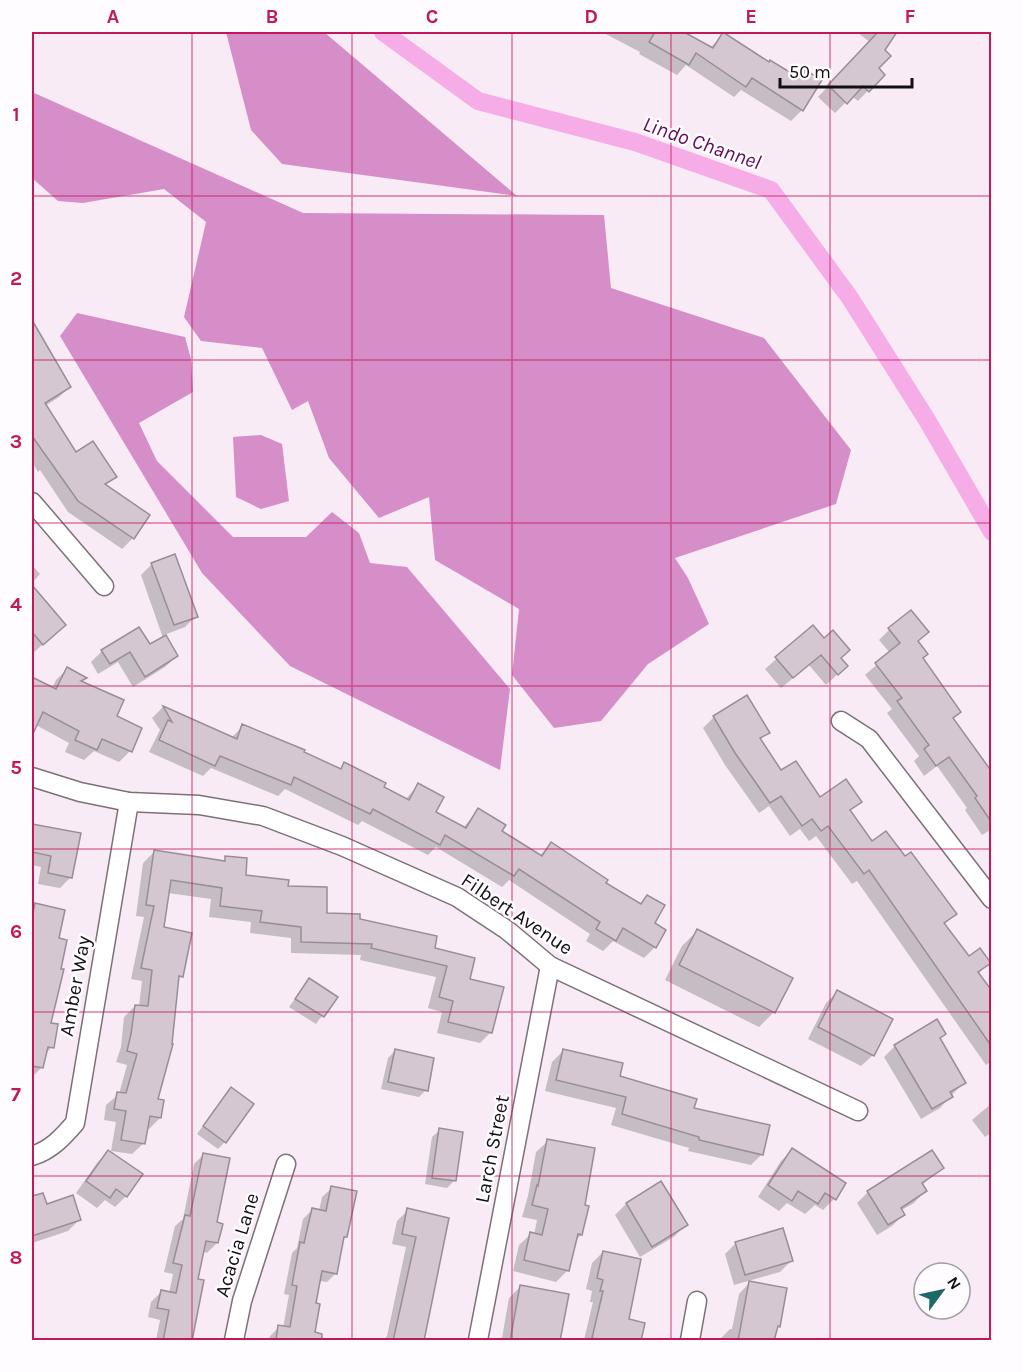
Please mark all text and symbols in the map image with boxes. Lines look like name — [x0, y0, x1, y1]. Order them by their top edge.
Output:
text: A — [107, 5, 120, 28]
text: B — [266, 5, 278, 28]
text: C — [426, 5, 438, 28]
text: D — [584, 5, 598, 28]
text: E — [745, 5, 757, 28]
text: F — [905, 5, 916, 28]
scale bar — [780, 51, 912, 89]
text: 50 m — [789, 61, 831, 83]
text: 1 — [12, 103, 20, 126]
water label: Lindo Channel — [640, 112, 764, 174]
text: 2 — [10, 267, 22, 290]
text: 3 — [10, 430, 22, 453]
text: 4 — [10, 593, 22, 616]
text: 5 — [10, 756, 22, 779]
street label: Filbert Avenue — [457, 868, 577, 960]
text: 6 — [10, 920, 22, 943]
street label: Amber Way — [55, 934, 95, 1038]
text: 7 — [11, 1083, 21, 1106]
street label: Larch Street — [470, 1093, 514, 1205]
street label: Acacia Lane — [210, 1190, 264, 1300]
text: 8 — [10, 1246, 22, 1269]
north arrow — [912, 1261, 972, 1321]
text: N — [943, 1273, 965, 1293]

